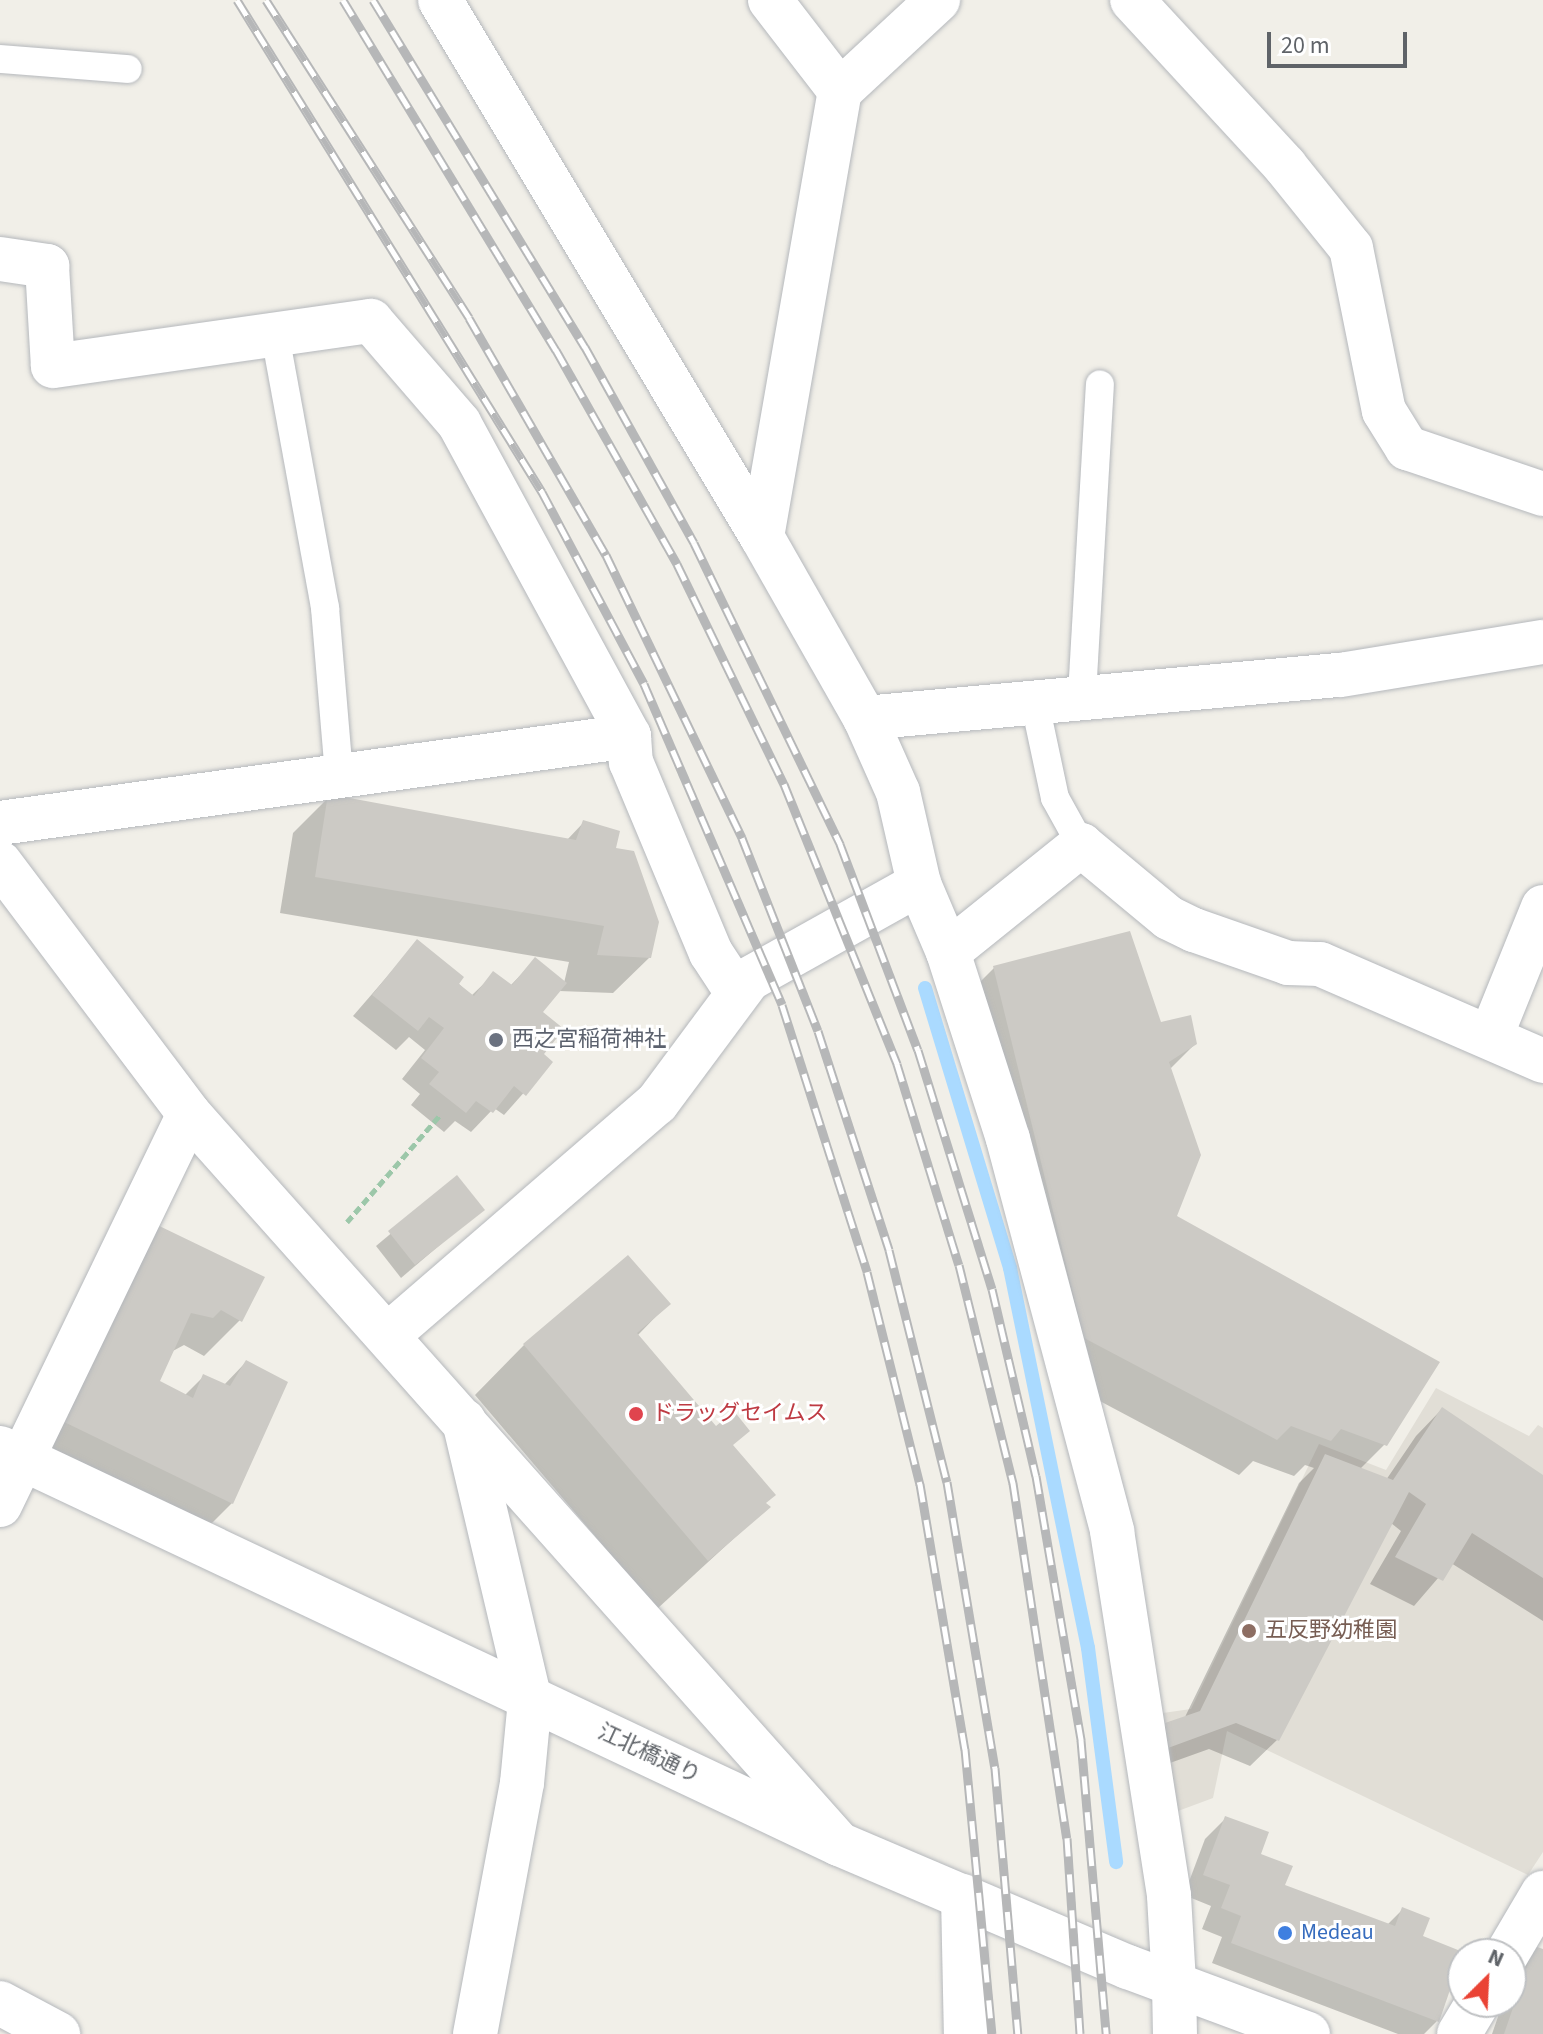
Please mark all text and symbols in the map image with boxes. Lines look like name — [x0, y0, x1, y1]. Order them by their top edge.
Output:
scale bar — [1271, 16, 1411, 66]
text: 20 m — [1281, 28, 1330, 63]
place label: 西之宮稲荷神社 — [512, 1027, 666, 1053]
marker: 西之宮稲荷神社 — [487, 1031, 505, 1049]
place label: ドラッグセイムス — [652, 1401, 828, 1427]
marker: ドラッグセイムス — [627, 1405, 645, 1423]
place label: 五反野幼稚園 — [1265, 1618, 1397, 1644]
marker: 五反野幼稚園 — [1240, 1622, 1258, 1640]
street label: 江北橋通り — [594, 1719, 704, 1789]
place label: Medeau — [1301, 1920, 1374, 1946]
marker: Medeau — [1276, 1924, 1294, 1942]
north arrow — [1447, 1938, 1527, 2018]
text: N — [1483, 1940, 1509, 1975]

